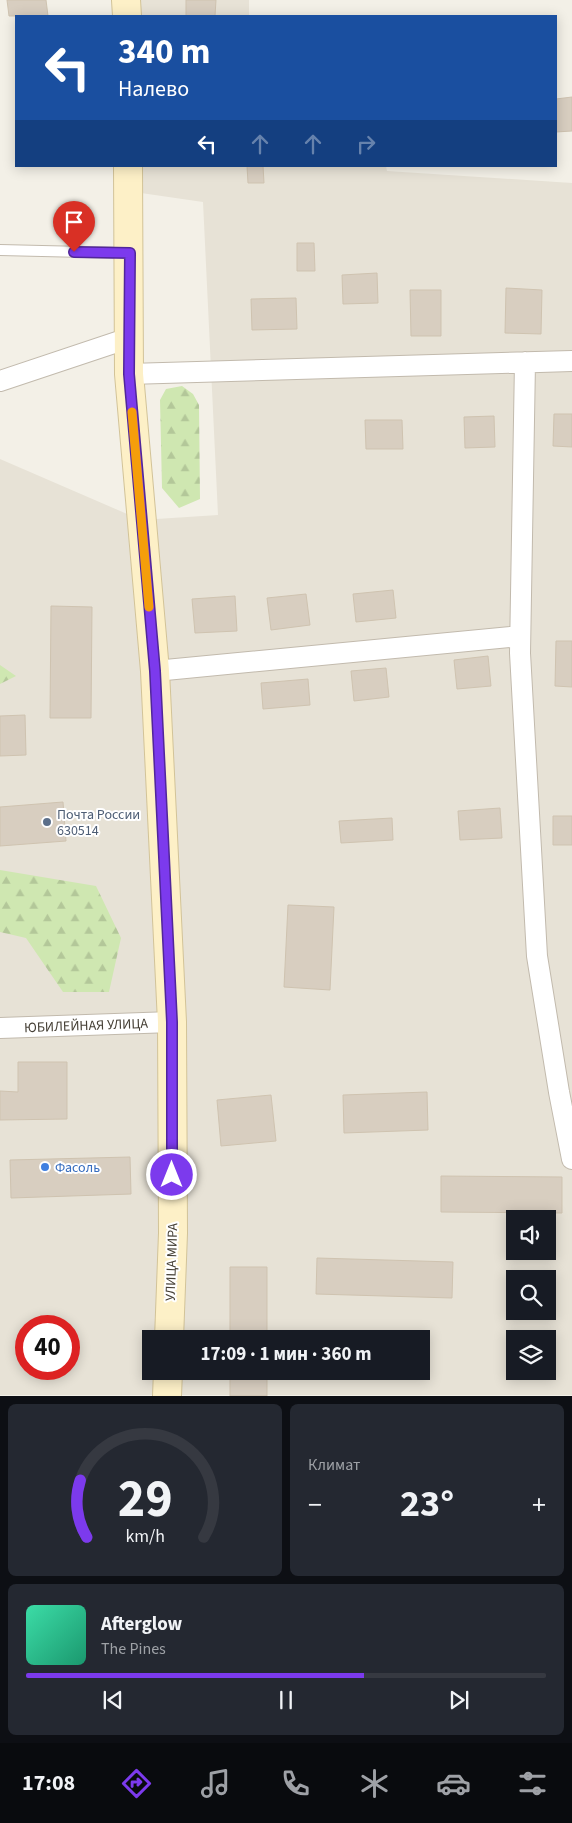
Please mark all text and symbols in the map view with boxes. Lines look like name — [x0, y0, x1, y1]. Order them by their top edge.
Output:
text: 340 m — [118, 27, 210, 77]
icon: left — [35, 35, 100, 100]
text: Налево — [118, 73, 189, 105]
icon: left — [193, 130, 221, 158]
icon: ahead — [246, 130, 274, 158]
icon: ahead — [299, 130, 327, 158]
icon: right — [352, 130, 380, 158]
pin — [53, 201, 95, 252]
icon: arrive — [60, 208, 88, 236]
place label: Почта России 630514 — [57, 805, 140, 841]
marker: Почта России 630514 — [41, 816, 53, 828]
street label: ЮБИЛЕЙНАЯ УЛИЦА — [24, 1014, 149, 1038]
position arrow — [145, 1148, 197, 1200]
place label: Фасоль — [55, 1158, 100, 1178]
marker: Фасоль — [39, 1161, 51, 1173]
map controls — [506, 1210, 556, 1380]
button: sound — [506, 1210, 556, 1260]
street label: УЛИЦА МИРА — [161, 1222, 183, 1301]
button: search — [506, 1270, 556, 1320]
speed limit sign: 40 — [15, 1315, 80, 1380]
button: layers — [506, 1330, 556, 1380]
text: 17:09 · 1 мин · 360 m — [200, 1341, 372, 1368]
text: Климат — [308, 1454, 360, 1476]
text: 29 — [118, 1463, 172, 1537]
text: 23° — [400, 1477, 454, 1531]
text: − — [308, 1485, 322, 1525]
text: + — [532, 1485, 546, 1525]
text: km/h — [125, 1524, 165, 1549]
text: Afterglow — [101, 1611, 182, 1638]
text: The Pines — [101, 1638, 166, 1660]
icon: previous — [99, 1686, 127, 1714]
icon: pause — [272, 1686, 300, 1714]
icon: next — [445, 1686, 473, 1714]
icon: directions — [119, 1766, 154, 1801]
icon: music — [198, 1766, 233, 1801]
icon: phone — [278, 1766, 313, 1801]
icon: climate — [357, 1766, 392, 1801]
icon: car — [436, 1766, 471, 1801]
icon: filters — [515, 1766, 550, 1801]
text: 17:08 — [22, 1767, 75, 1799]

